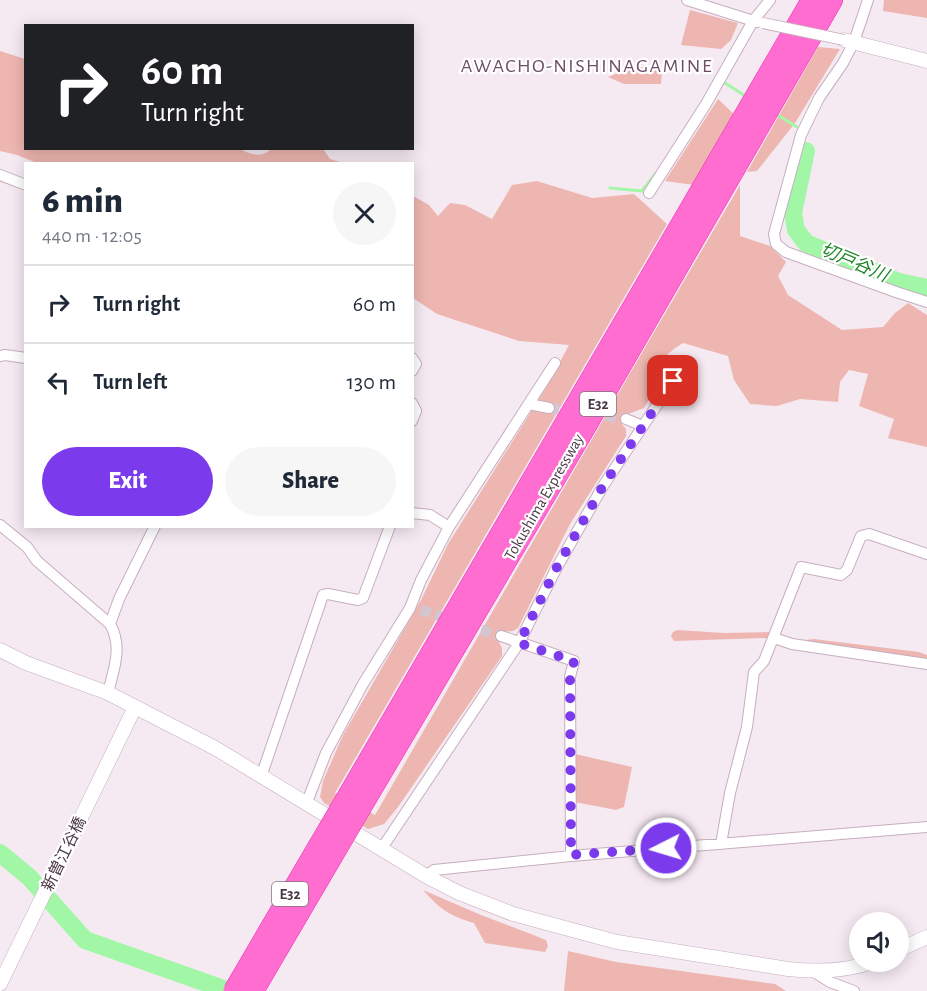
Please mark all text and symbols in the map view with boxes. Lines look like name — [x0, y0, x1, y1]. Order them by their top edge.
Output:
icon: right — [42, 48, 120, 126]
text: 60 m — [141, 50, 223, 92]
district label: AWACHO-NISHINAGAMINE — [461, 56, 713, 76]
text: Turn right — [141, 99, 244, 126]
button: close — [333, 182, 396, 245]
text: 6 min — [42, 183, 123, 219]
text: 440 m · 12:05 — [42, 226, 142, 246]
water label: 切戸谷川 — [817, 240, 893, 286]
icon: right — [42, 288, 75, 321]
text: Turn right — [93, 293, 180, 315]
text: 60 m — [353, 293, 396, 315]
pin — [647, 355, 698, 406]
icon: arrive — [656, 364, 689, 397]
icon: left — [42, 366, 75, 399]
text: Turn left — [93, 371, 167, 393]
text: 130 m — [347, 371, 396, 393]
road number: E32 — [580, 392, 616, 416]
street label: Tokushima Expressway — [501, 431, 588, 563]
button: Exit — [42, 447, 213, 516]
button: Share — [225, 447, 396, 516]
street label: 新曽江谷橋 — [38, 814, 89, 893]
position arrow — [634, 816, 698, 880]
road number: E32 — [272, 882, 308, 906]
map controls — [849, 912, 909, 972]
button: sound — [849, 912, 909, 972]

